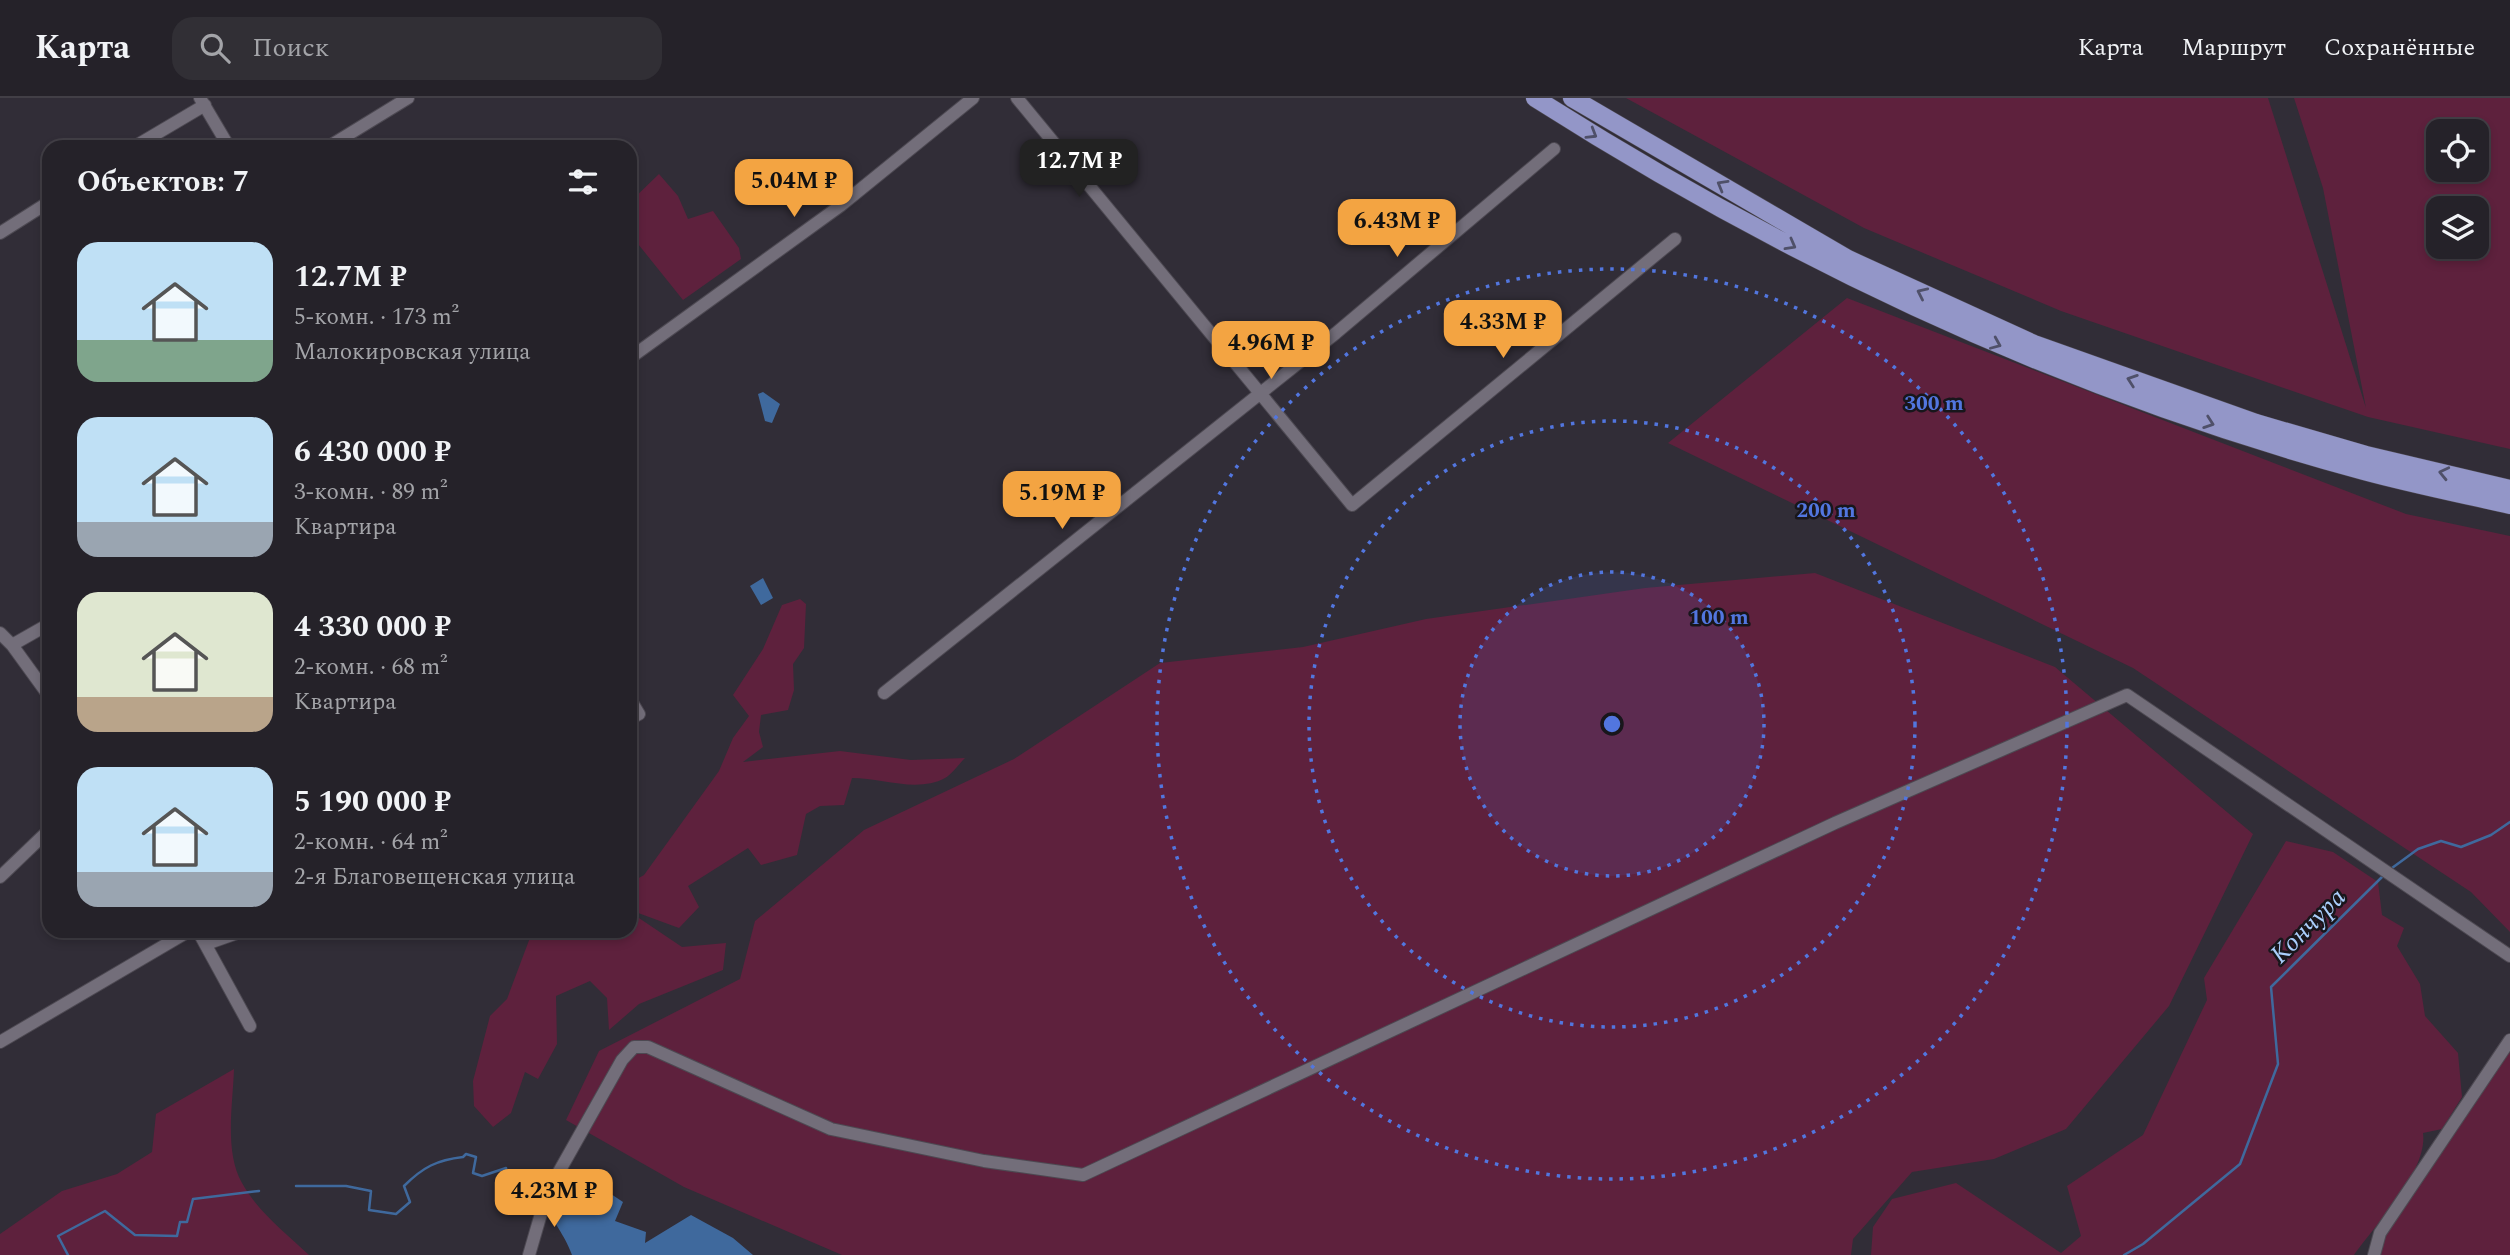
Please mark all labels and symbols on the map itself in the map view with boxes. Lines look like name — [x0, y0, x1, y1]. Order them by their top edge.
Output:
one-way arrow — [1585, 126, 1598, 139]
pin: 12.7M ₽ — [1014, 140, 1144, 199]
pin: 5.04M ₽ — [729, 159, 859, 219]
one-way arrow — [1717, 180, 1730, 193]
pin: 6.43M ₽ — [1332, 200, 1462, 259]
one-way arrow — [1784, 237, 1796, 250]
one-way arrow — [1917, 288, 1929, 302]
pin: 4.33M ₽ — [1438, 300, 1568, 360]
pin: 4.96M ₽ — [1206, 322, 1336, 381]
one-way arrow — [1989, 335, 2001, 349]
one-way arrow — [2127, 374, 2139, 388]
text: 300 m — [1904, 388, 1964, 420]
one-way arrow — [2203, 415, 2215, 429]
one-way arrow — [2438, 467, 2450, 482]
pin: 5.19M ₽ — [997, 472, 1127, 531]
text: 200 m — [1796, 495, 1856, 527]
text: 100 m — [1689, 602, 1749, 634]
centre of rings — [1600, 712, 1624, 736]
water label: Кончура — [2261, 879, 2355, 973]
pin: 4.23M ₽ — [489, 1170, 619, 1229]

